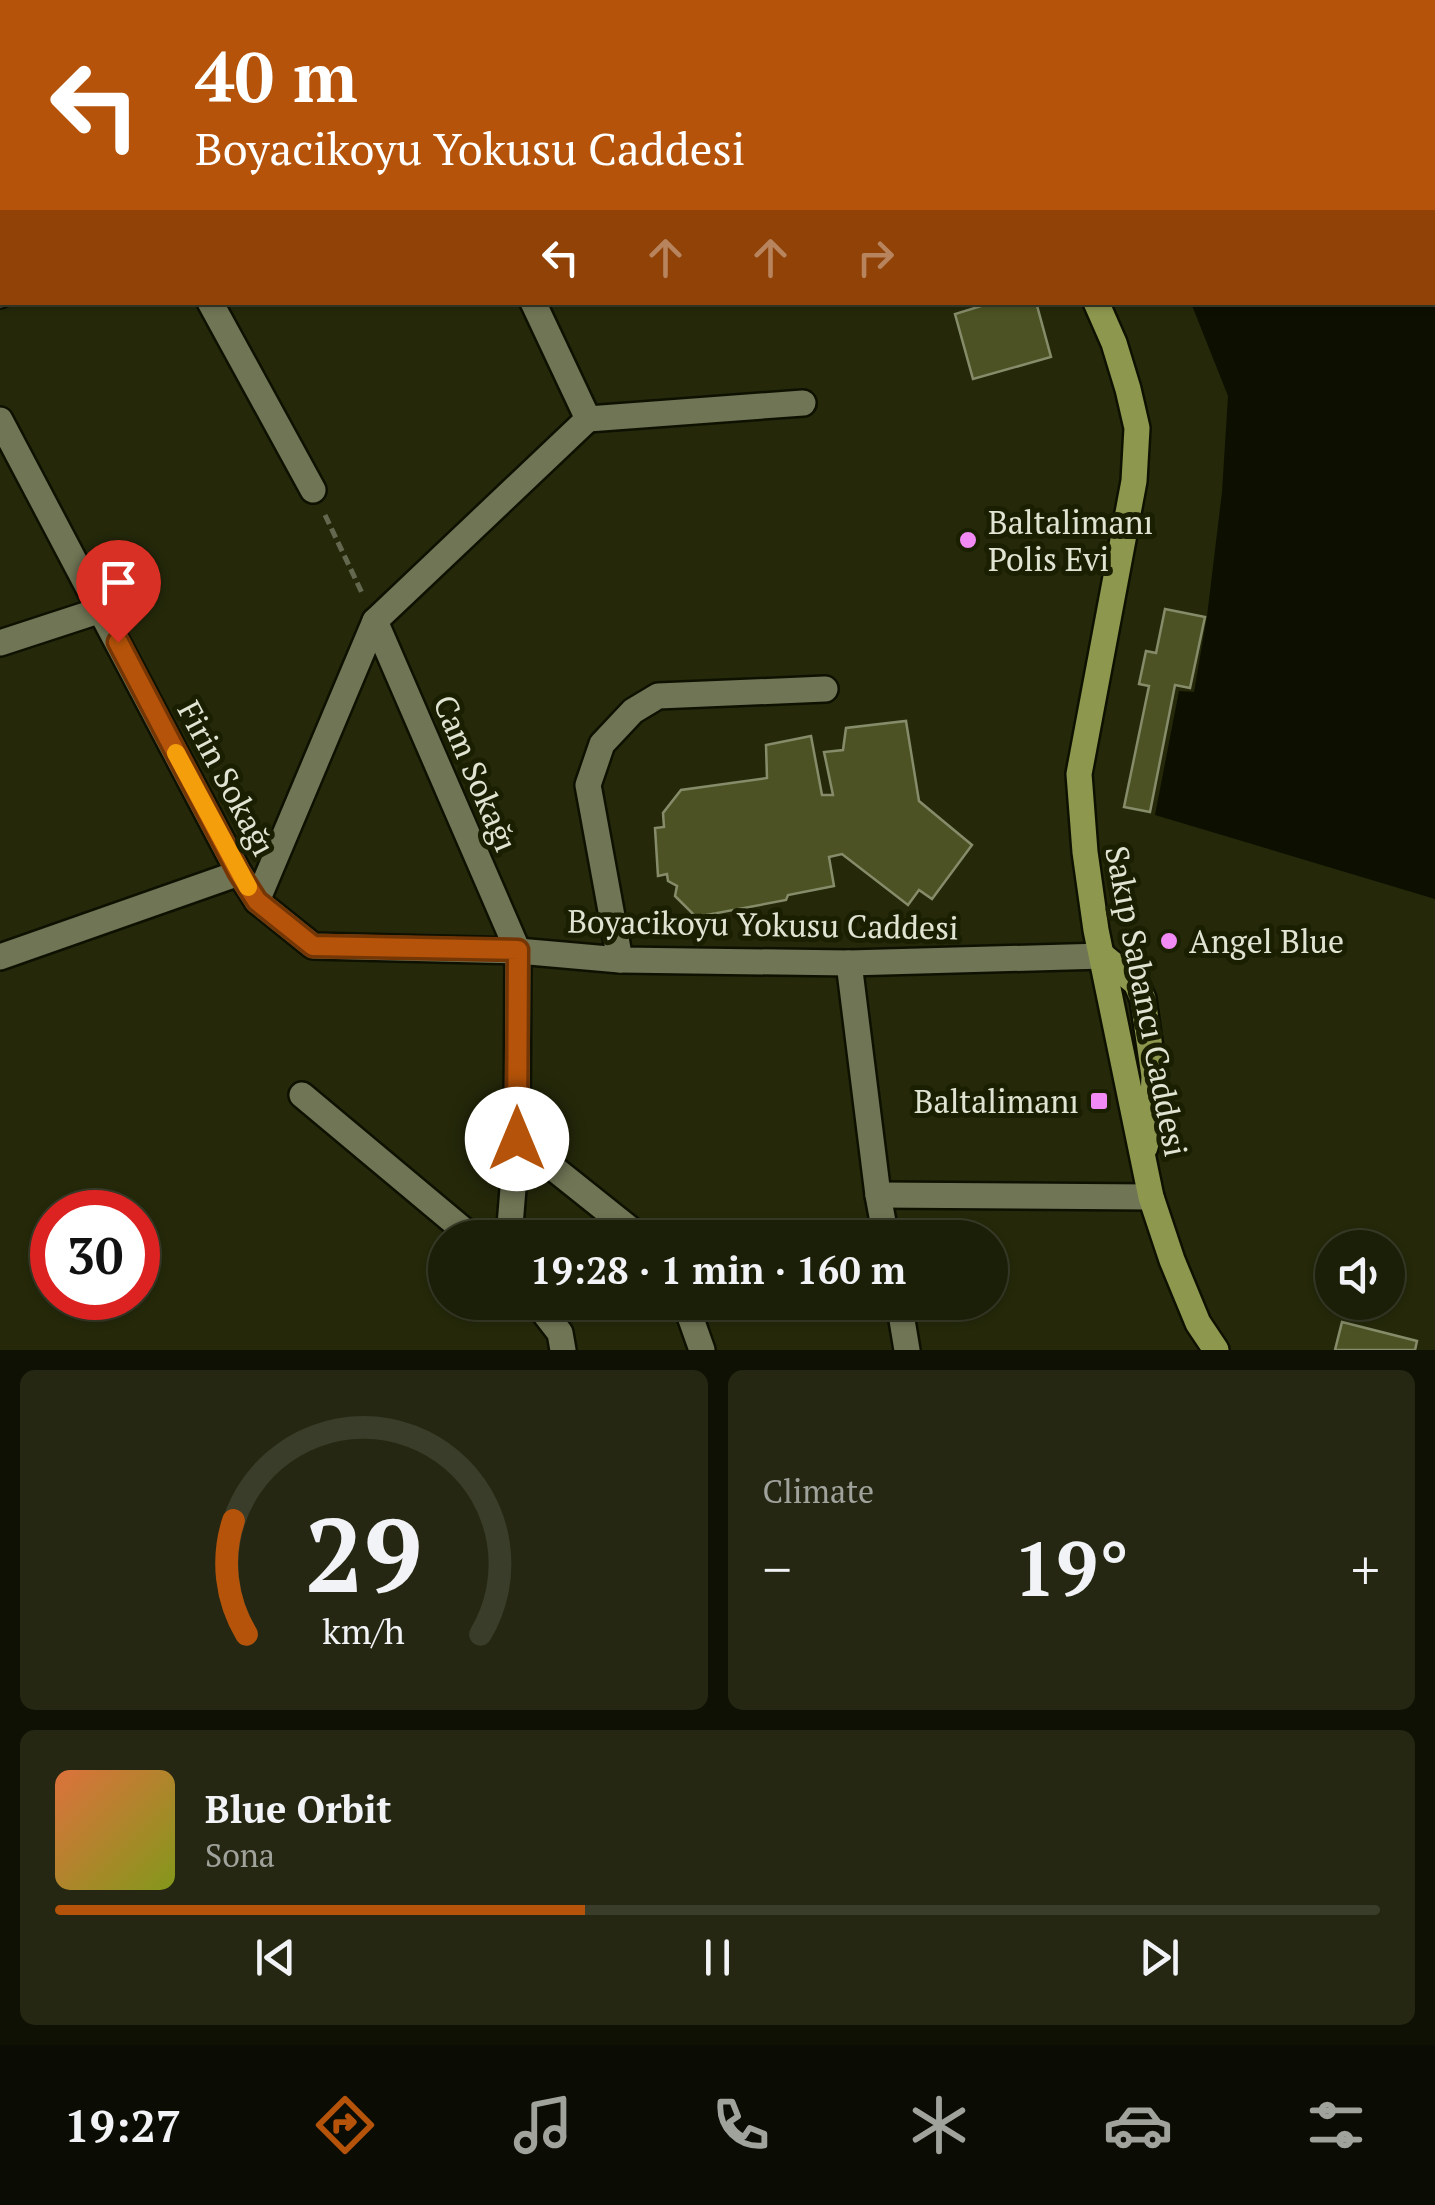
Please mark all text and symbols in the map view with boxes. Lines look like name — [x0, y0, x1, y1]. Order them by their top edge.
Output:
text: 40 m — [195, 29, 358, 122]
icon: left — [30, 40, 160, 170]
text: Boyacikoyu Yokusu Caddesi — [195, 118, 745, 178]
icon: left — [533, 230, 588, 285]
icon: ahead — [638, 230, 693, 285]
icon: ahead — [743, 230, 798, 285]
icon: right — [848, 230, 903, 285]
place label: Baltalimanı Polis Evi — [988, 501, 1153, 580]
marker: Baltalimanı Polis Evi — [957, 529, 979, 551]
pin — [76, 540, 161, 643]
icon: arrive — [91, 555, 146, 610]
street label: Cam Sokağı — [424, 688, 528, 858]
street label: Firin Sokağı — [169, 693, 285, 863]
street label: Sakıp Sabancı Caddesi — [1096, 842, 1198, 1160]
street label: Boyacikoyu Yokusu Caddesi — [567, 900, 959, 948]
place label: Angel Blue — [1189, 920, 1344, 962]
marker: Angel Blue — [1158, 930, 1180, 952]
place label: Baltalimanı — [914, 1080, 1079, 1122]
position arrow — [465, 1087, 569, 1191]
marker: Baltalimanı — [1088, 1090, 1110, 1112]
speed limit sign: 30 — [30, 1190, 160, 1320]
map controls — [1315, 1230, 1405, 1320]
button: sound — [1315, 1230, 1405, 1320]
text: 19:28 · 1 min · 160 m — [530, 1245, 906, 1295]
text: Climate — [763, 1470, 874, 1512]
text: 29 — [305, 1484, 423, 1622]
text: 19° — [1013, 1518, 1129, 1617]
text: − — [763, 1532, 792, 1605]
text: + — [1351, 1532, 1380, 1605]
text: km/h — [322, 1607, 405, 1654]
text: Blue Orbit — [205, 1784, 392, 1834]
text: Sona — [205, 1834, 275, 1876]
icon: previous — [248, 1930, 303, 1985]
icon: pause — [690, 1930, 745, 1985]
icon: next — [1132, 1930, 1187, 1985]
icon: directions — [310, 2090, 380, 2160]
icon: music — [508, 2090, 578, 2160]
icon: phone — [706, 2090, 776, 2160]
icon: climate — [904, 2090, 974, 2160]
icon: car — [1103, 2090, 1173, 2160]
icon: filters — [1301, 2090, 1371, 2160]
text: 19:27 — [64, 2095, 181, 2155]

